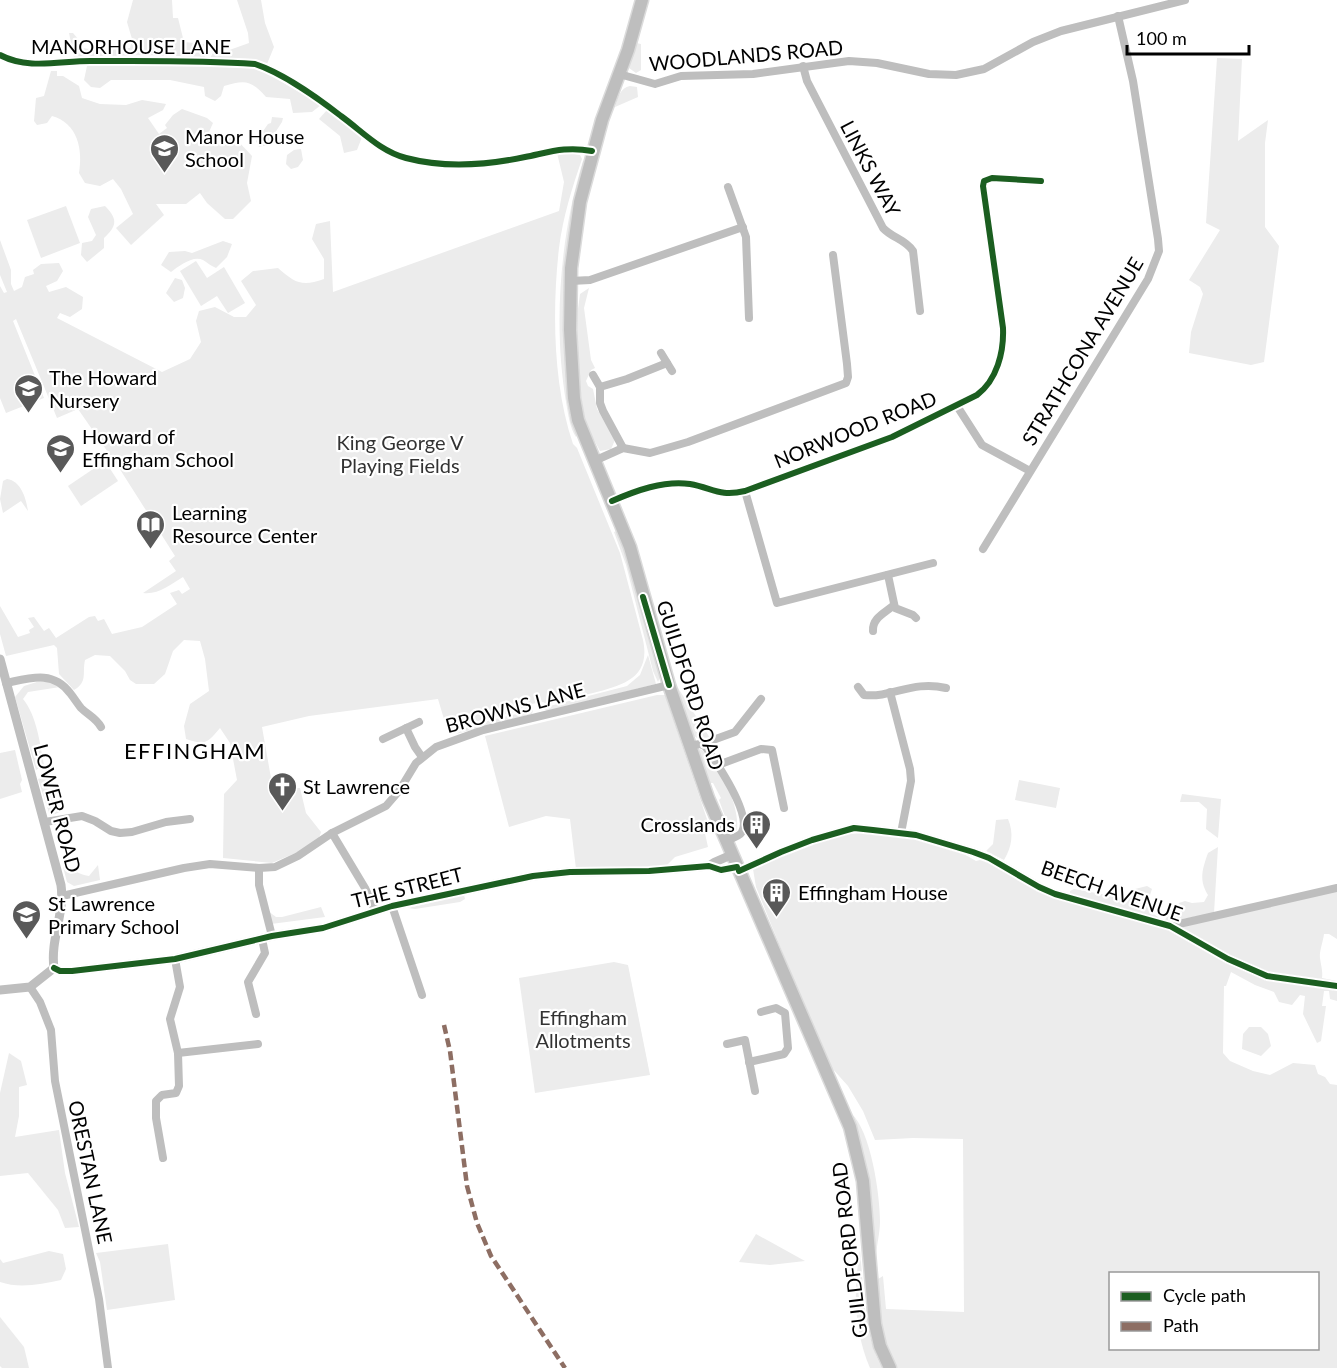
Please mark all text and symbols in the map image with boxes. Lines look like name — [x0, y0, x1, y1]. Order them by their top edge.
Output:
scale bar — [1127, 18, 1248, 56]
text: 100 m — [1136, 27, 1187, 49]
street label: MANORHOUSE LANE — [31, 34, 231, 58]
street label: WOODLANDS ROAD — [648, 35, 844, 75]
street label: LINKS WAY — [836, 116, 906, 220]
place label: Manor House School — [185, 124, 304, 171]
school or university icon: Manor House School — [148, 132, 180, 174]
street label: STRATHCONA AVENUE — [1016, 253, 1148, 449]
place label: The Howard Nursery — [49, 365, 157, 412]
school or university icon: The Howard Nursery — [12, 372, 44, 414]
street label: NORWOOD ROAD — [770, 385, 940, 473]
place label: Howard of Effingham School — [82, 424, 234, 471]
park label: King George V Playing Fields — [337, 430, 464, 477]
school or university icon: Howard of Effingham School — [45, 432, 77, 474]
place label: Learning Resource Center — [172, 500, 318, 547]
library icon: Learning Resource Center — [135, 508, 167, 550]
street label: GUILDFORD ROAD — [652, 597, 730, 773]
street label: BROWNS LANE — [442, 677, 588, 737]
district label: EFFINGHAM — [124, 737, 266, 764]
street label: LOWER ROAD — [29, 741, 87, 875]
church icon: St Lawrence — [266, 770, 298, 812]
place label: St Lawrence — [303, 774, 410, 798]
building icon: Crosslands — [740, 808, 772, 850]
place label: Crosslands — [640, 812, 735, 836]
street label: BEECH AVENUE — [1038, 855, 1186, 925]
street label: THE STREET — [349, 862, 465, 912]
building icon: Effingham House — [761, 876, 793, 918]
place label: Effingham House — [798, 880, 948, 904]
place label: St Lawrence Primary School — [48, 891, 179, 938]
school or university icon: St Lawrence Primary School — [11, 898, 43, 940]
park label: Effingham Allotments — [535, 1005, 631, 1052]
street label: ORESTAN LANE — [64, 1098, 118, 1246]
street label: GUILDFORD ROAD — [826, 1161, 872, 1339]
legend — [1109, 1272, 1319, 1350]
text: Cycle path — [1163, 1284, 1246, 1306]
text: Path — [1163, 1314, 1199, 1336]

